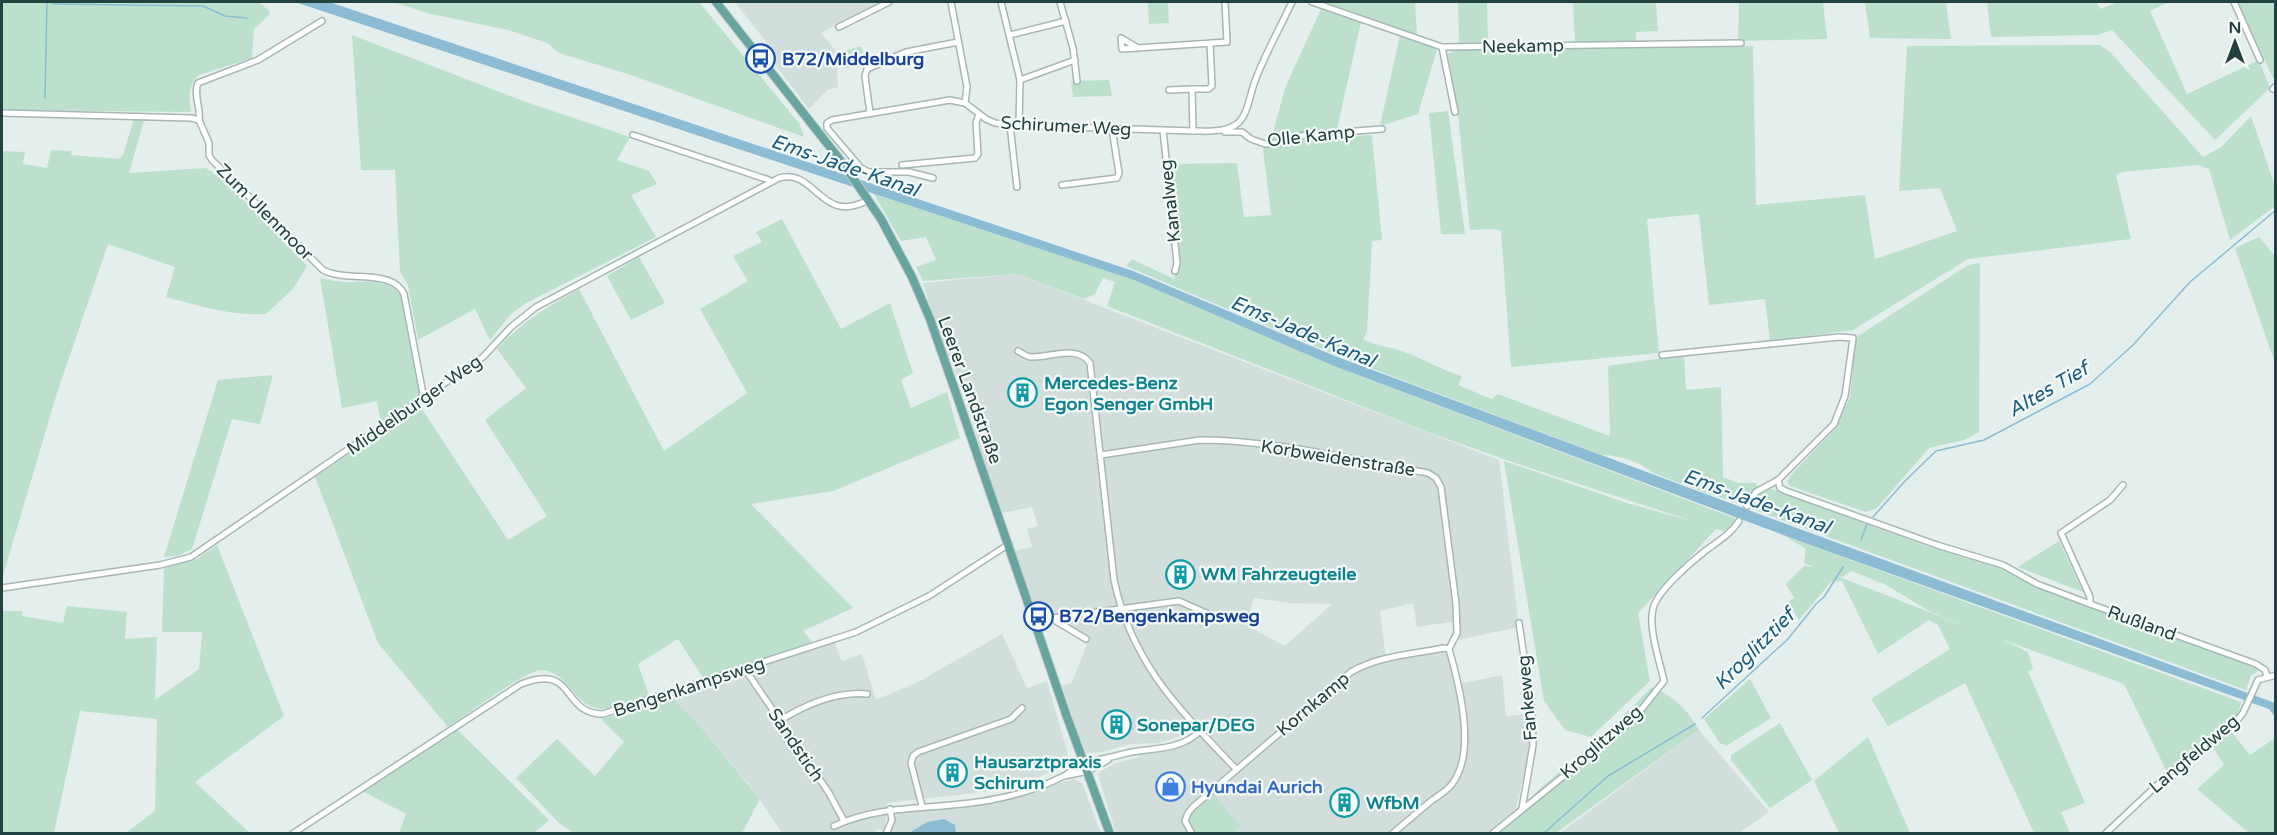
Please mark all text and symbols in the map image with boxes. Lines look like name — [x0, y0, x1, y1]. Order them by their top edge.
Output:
north arrow — [2205, 12, 2265, 72]
text: N — [2229, 18, 2241, 38]
street label: Neekamp — [1482, 34, 1564, 58]
bus stop icon: B72/Middelburg — [745, 43, 777, 75]
place label: B72/Middelburg — [782, 48, 924, 70]
street label: Schirumer Weg — [1000, 112, 1132, 140]
street label: Olle Kamp — [1266, 120, 1356, 152]
water label: Ems-Jade-Kanal — [768, 129, 923, 203]
street label: Kanalweg — [1155, 158, 1185, 244]
street label: Zum Ulenmoor — [212, 159, 318, 265]
water label: Ems-Jade-Kanal — [1227, 291, 1380, 374]
street label: Leerer Landstraße — [933, 313, 1007, 467]
street label: Middelburger Weg — [342, 350, 486, 460]
water label: Altes Tief — [2004, 355, 2097, 423]
place label: Mercedes-Benz Egon Senger GmbH — [1044, 372, 1213, 415]
building icon: Mercedes-Benz Egon Senger GmbH — [1007, 377, 1039, 409]
street label: Korbweidenstraße — [1259, 435, 1417, 481]
water label: Ems-Jade-Kanal — [1680, 464, 1835, 540]
building icon: WM Fahrzeugteile — [1164, 558, 1196, 590]
place label: WM Fahrzeugteile — [1201, 563, 1356, 585]
bus stop icon: B72/Bengenkampsweg — [1022, 600, 1054, 632]
street label: Rußland — [2105, 600, 2179, 646]
water label: Kroglitztief — [1709, 601, 1803, 695]
place label: B72/Bengenkampsweg — [1059, 605, 1260, 627]
street label: Bengenkampsweg — [611, 652, 767, 722]
street label: Fankeweg — [1512, 654, 1542, 742]
street label: Kornkamp — [1272, 667, 1354, 741]
street label: Kroglitzweg — [1555, 700, 1647, 784]
street label: Sandstich — [763, 704, 829, 786]
building icon: Sonepar/DEG — [1100, 709, 1132, 741]
street label: Langfeldweg — [2144, 710, 2244, 798]
place label: Sonepar/DEG — [1137, 714, 1255, 736]
place label: Hausarztpraxis Schirum — [974, 751, 1102, 794]
building icon: Hausarztpraxis Schirum — [937, 756, 969, 788]
shop icon: Hyundai Aurich — [1154, 771, 1186, 803]
place label: Hyundai Aurich — [1191, 776, 1323, 798]
building icon: WfbM — [1329, 787, 1361, 819]
place label: WfbM — [1366, 792, 1420, 814]

